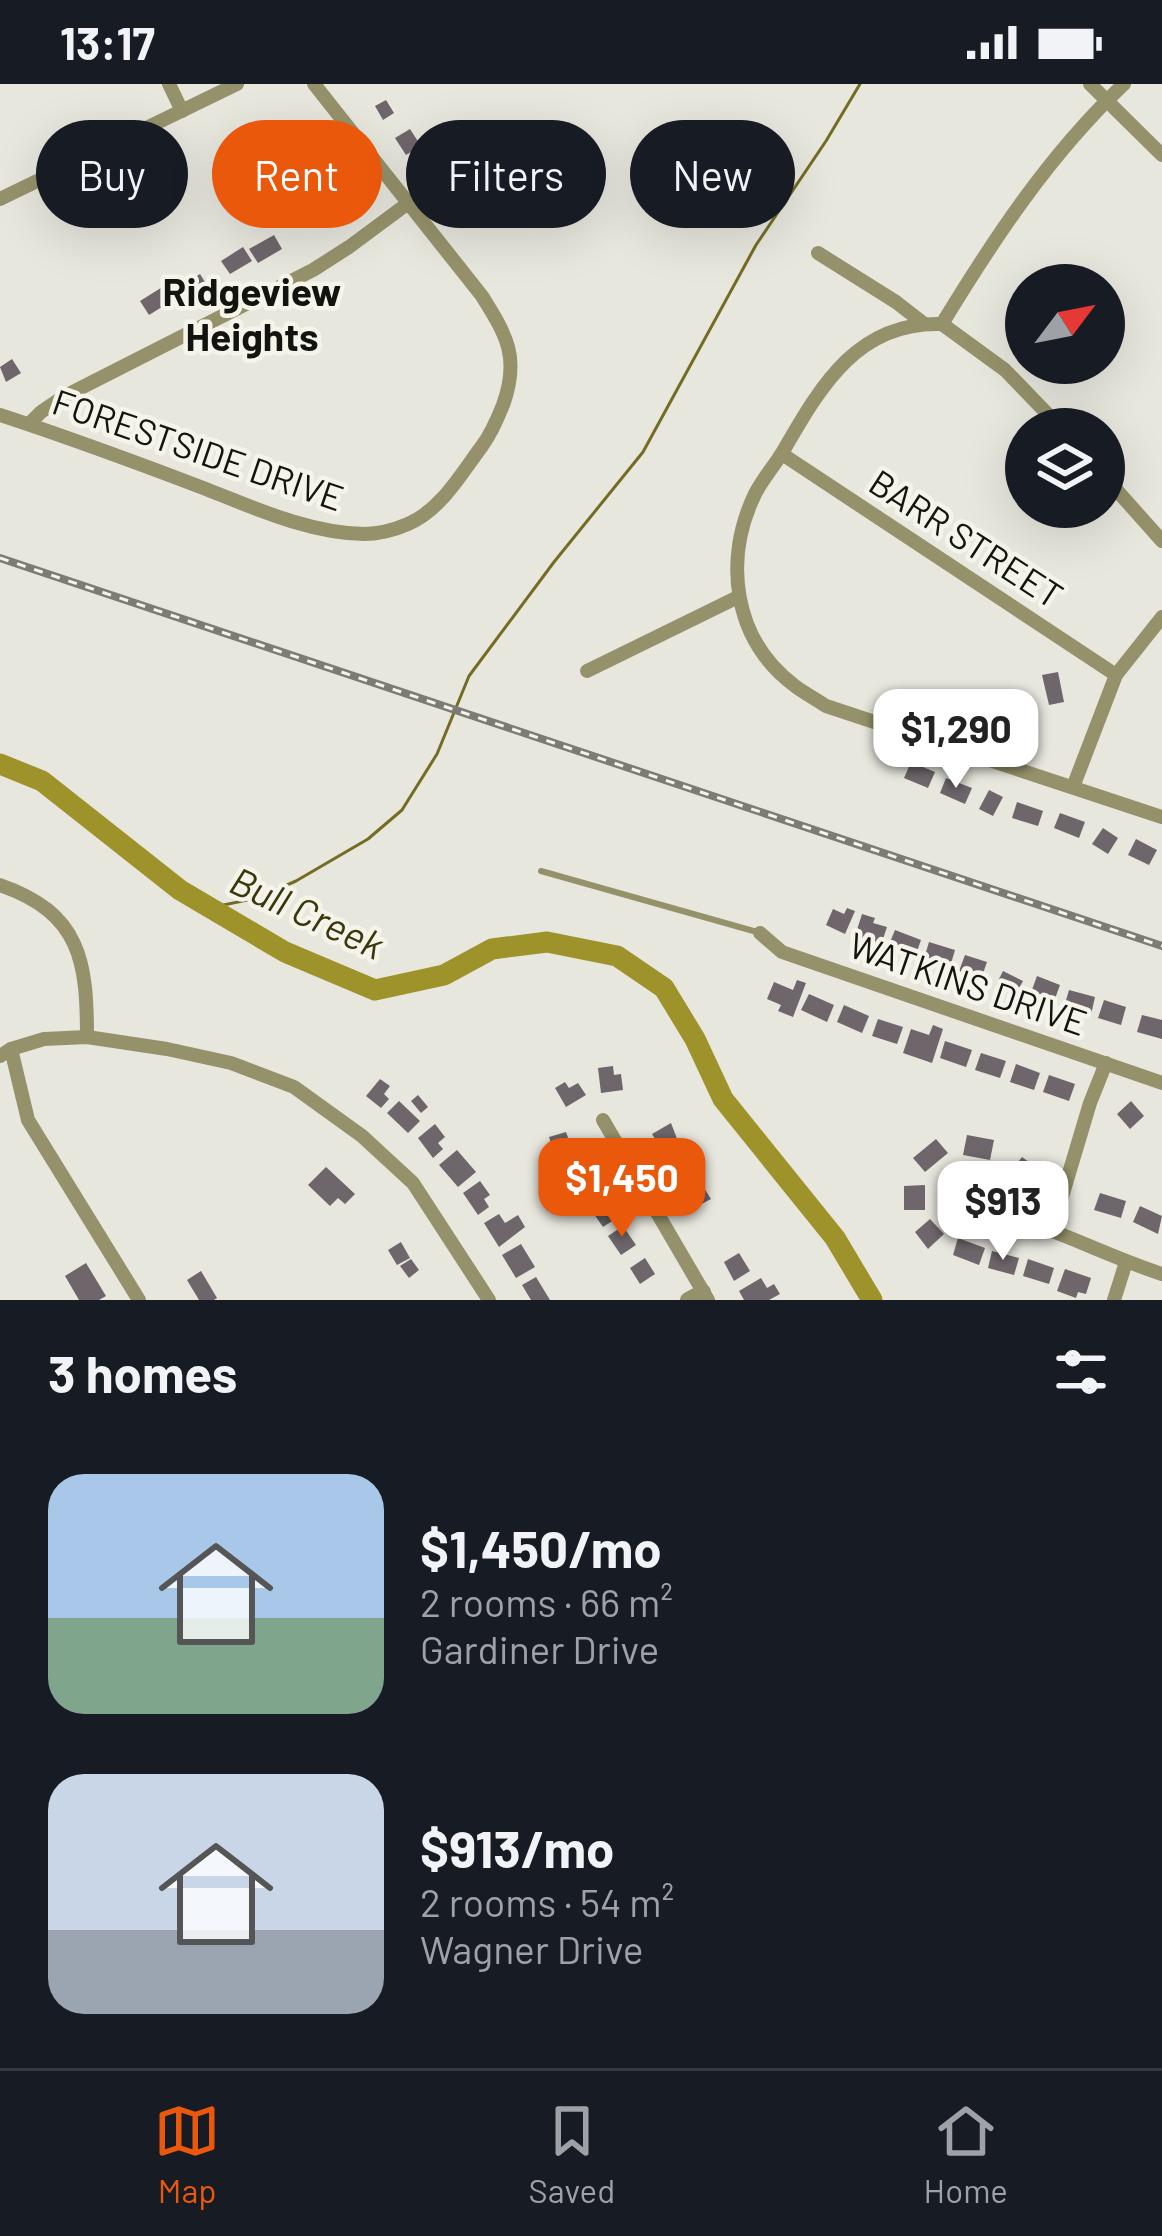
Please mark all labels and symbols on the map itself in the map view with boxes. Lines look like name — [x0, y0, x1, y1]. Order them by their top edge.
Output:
north arrow — [1005, 264, 1125, 384]
district label: Ridgeview Heights — [163, 267, 341, 359]
street label: FORESTSIDE DRIVE — [47, 379, 350, 519]
street label: BARR STREET — [862, 459, 1071, 616]
pin: $1,290 — [858, 689, 1054, 791]
water label: Bull Creek — [223, 856, 392, 968]
street label: WATKINS DRIVE — [844, 922, 1093, 1043]
pin: $1,450 — [524, 1138, 720, 1240]
pin: $913 — [932, 1161, 1074, 1263]

